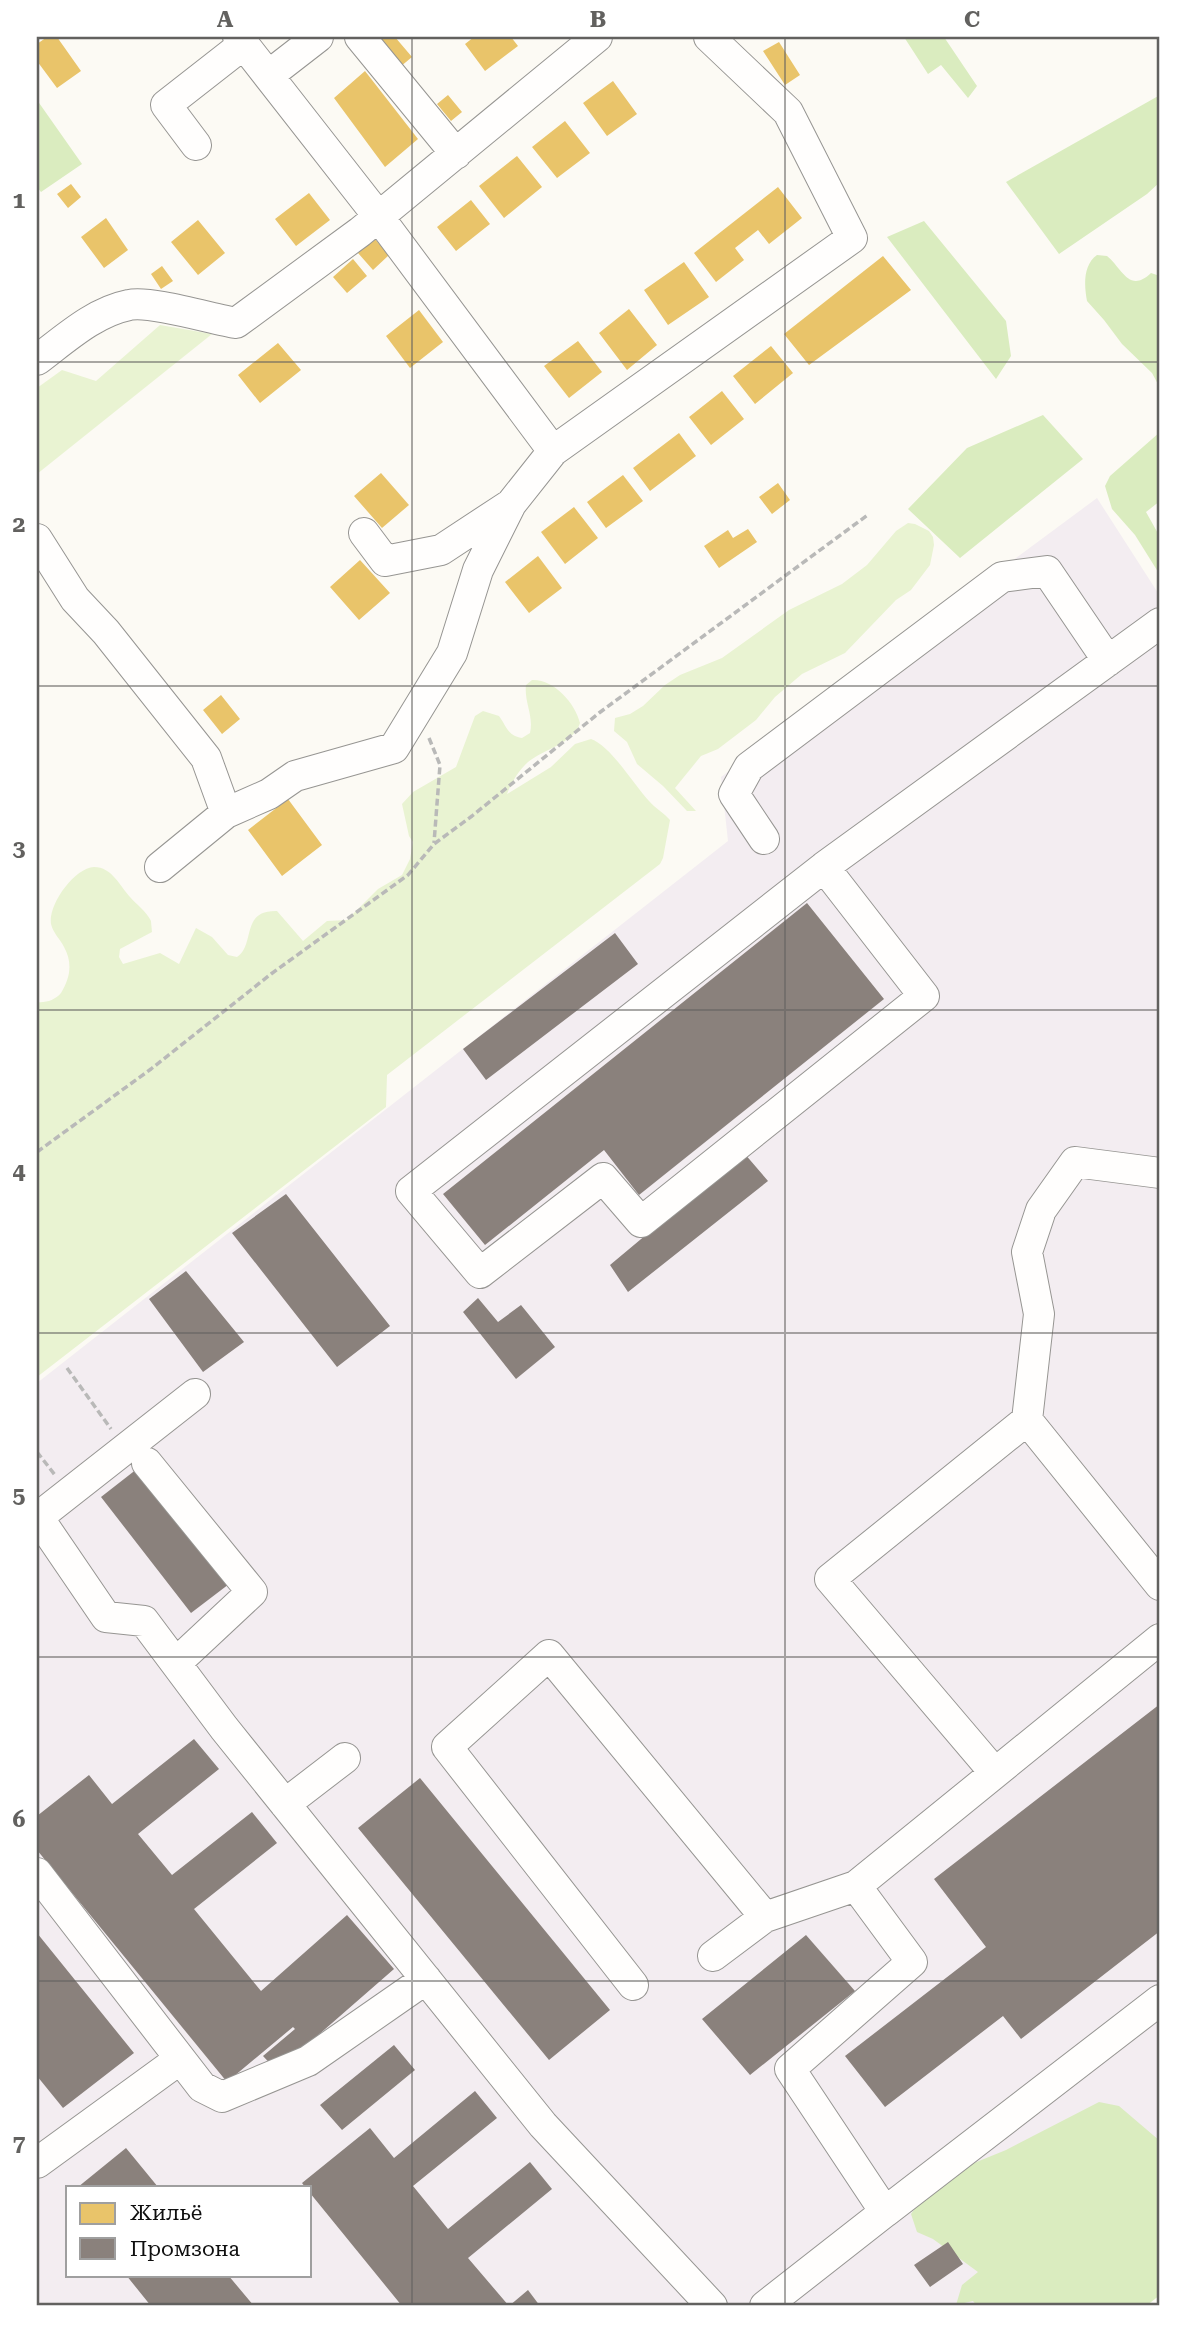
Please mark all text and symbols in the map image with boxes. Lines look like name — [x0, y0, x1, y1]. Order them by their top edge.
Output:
text: A — [217, 6, 234, 33]
text: B — [590, 6, 606, 33]
text: C — [964, 6, 980, 33]
text: 1 — [13, 187, 26, 214]
text: 2 — [13, 511, 25, 538]
text: 3 — [13, 835, 26, 862]
text: 4 — [13, 1158, 26, 1185]
text: 5 — [13, 1482, 26, 1509]
text: 6 — [13, 1806, 26, 1833]
text: 7 — [13, 2130, 26, 2157]
legend — [66, 2186, 312, 2276]
text: Жильё — [130, 2201, 202, 2225]
text: Промзона — [130, 2237, 240, 2261]

